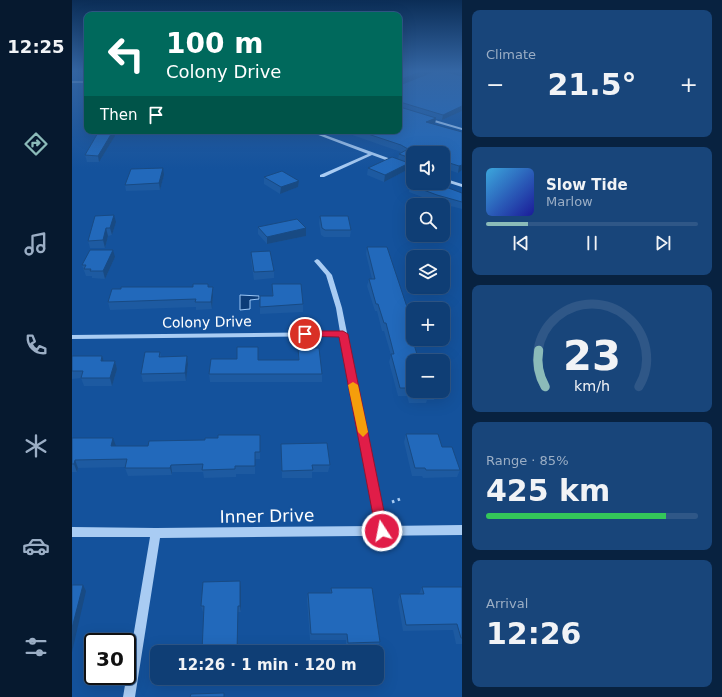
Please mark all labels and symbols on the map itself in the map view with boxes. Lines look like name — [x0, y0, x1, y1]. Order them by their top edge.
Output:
street label: Colony Drive — [162, 313, 252, 331]
pin — [288, 317, 322, 351]
street label: Inner Drive — [219, 505, 315, 527]
position arrow — [361, 510, 403, 552]
speed limit sign: 30 — [84, 633, 136, 685]

